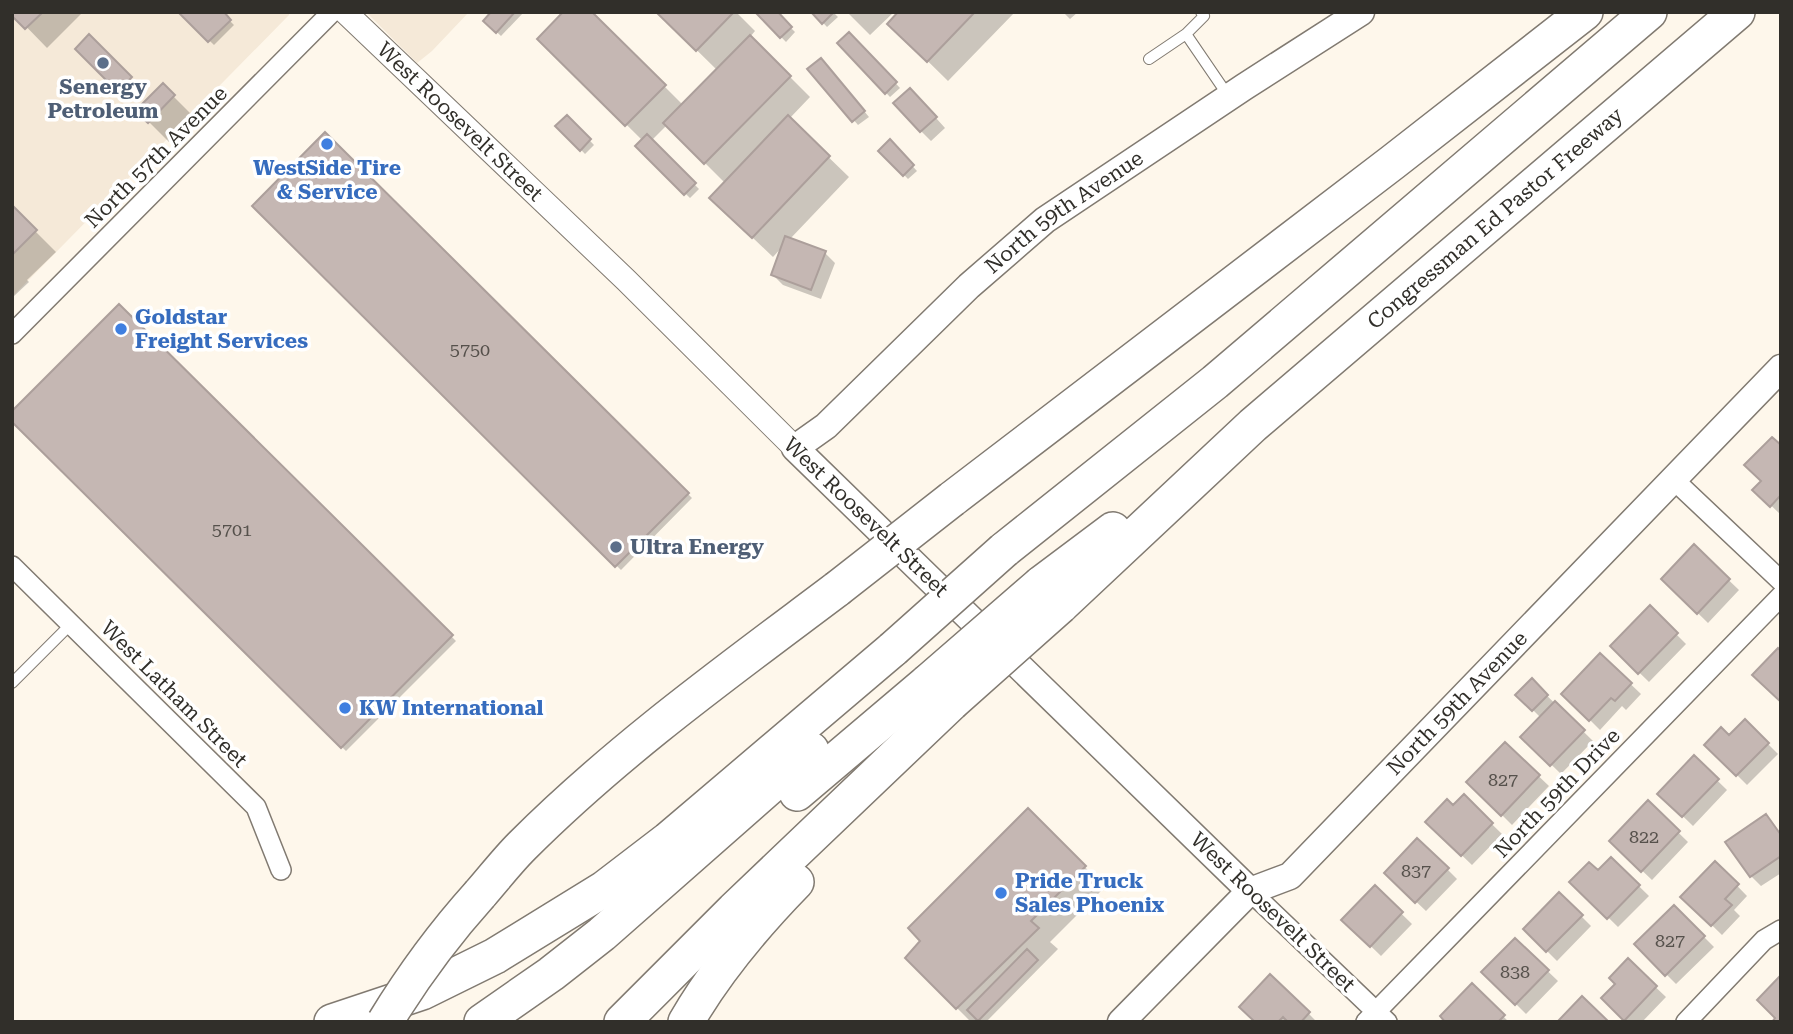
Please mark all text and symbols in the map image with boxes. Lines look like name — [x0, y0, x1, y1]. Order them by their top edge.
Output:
street label: West Roosevelt Street — [372, 37, 548, 206]
marker: Senergy Petroleum — [95, 55, 111, 71]
place label: Senergy Petroleum — [47, 75, 159, 123]
street label: North 57th Avenue — [80, 81, 232, 233]
street label: Congressman Ed Pastor Freeway — [1363, 102, 1628, 334]
marker: WestSide Tire & Service — [319, 136, 335, 152]
street label: North 59th Avenue — [980, 146, 1148, 278]
place label: WestSide Tire & Service — [253, 156, 401, 204]
place label: Goldstar Freight Services — [135, 305, 308, 353]
marker: Goldstar Freight Services — [113, 321, 129, 337]
house number: 5750 — [450, 339, 490, 360]
street label: West Roosevelt Street — [779, 432, 953, 602]
house number: 5701 — [212, 519, 252, 540]
place label: Ultra Energy — [630, 535, 764, 559]
marker: Ultra Energy — [608, 539, 624, 555]
street label: West Latham Street — [96, 616, 252, 772]
street label: North 59th Avenue — [1382, 626, 1532, 780]
place label: KW International — [359, 696, 543, 720]
marker: KW International — [337, 700, 353, 716]
street label: North 59th Drive — [1489, 723, 1625, 863]
house number: 827 — [1488, 769, 1518, 790]
house number: 822 — [1629, 826, 1659, 847]
street label: West Roosevelt Street — [1186, 827, 1360, 997]
house number: 837 — [1401, 860, 1431, 881]
place label: Pride Truck Sales Phoenix — [1015, 869, 1165, 917]
marker: Pride Truck Sales Phoenix — [993, 885, 1009, 901]
house number: 827 — [1655, 930, 1685, 951]
house number: 838 — [1500, 961, 1530, 982]

